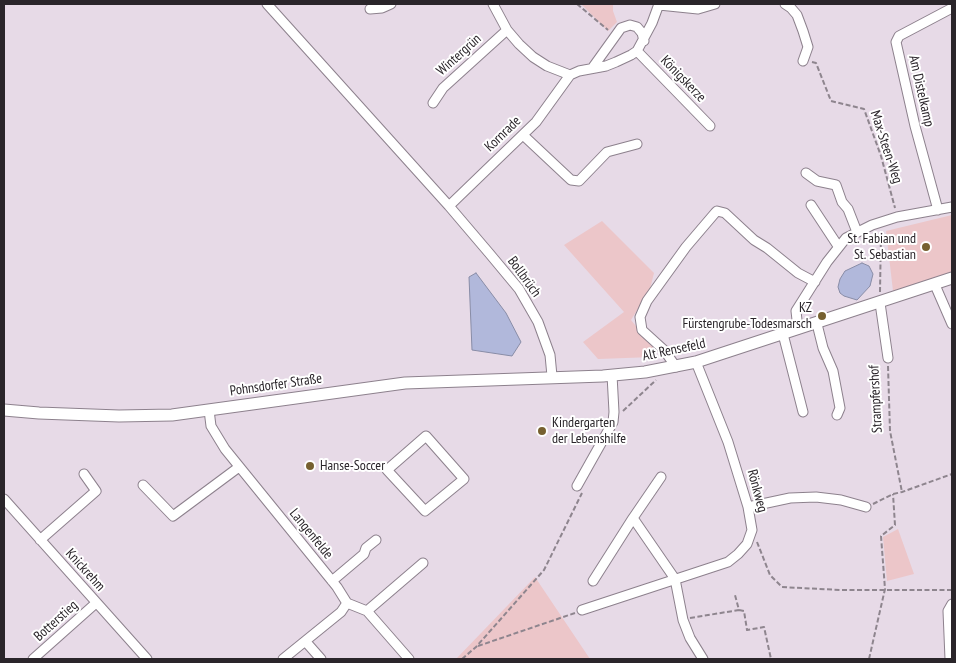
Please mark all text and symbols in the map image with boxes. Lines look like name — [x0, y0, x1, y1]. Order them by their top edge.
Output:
street label: Wintergrün — [433, 31, 485, 79]
street label: Königskerze — [657, 52, 709, 106]
street label: Am Distelkamp — [905, 54, 937, 128]
street label: Max-Steen-Weg — [866, 108, 906, 186]
street label: Kornrade — [481, 113, 525, 155]
place label: St. Fabian und St. Sebastian — [847, 231, 916, 264]
marker: St. Fabian und St. Sebastian — [920, 241, 932, 253]
street label: Bollbrüch — [504, 253, 544, 301]
place label: KZ Fürstengrube-Todesmarsch — [682, 300, 812, 332]
marker: KZ Fürstengrube-Todesmarsch — [816, 310, 828, 322]
street label: Alt Rensefeld — [641, 335, 707, 365]
street label: Strampfershof — [866, 365, 886, 433]
street label: Pohnsdorfer Straße — [229, 370, 323, 400]
place label: Kindergarten der Lebenshilfe — [552, 415, 626, 448]
marker: Kindergarten der Lebenshilfe — [536, 425, 548, 437]
place label: Hanse-Soccer — [320, 458, 385, 474]
marker: Hanse-Soccer — [304, 460, 316, 472]
street label: Rönkweg — [743, 468, 771, 514]
street label: Langenfelde — [286, 506, 336, 562]
street label: Knickrehm — [62, 545, 108, 595]
street label: Botterstieg — [31, 597, 81, 645]

